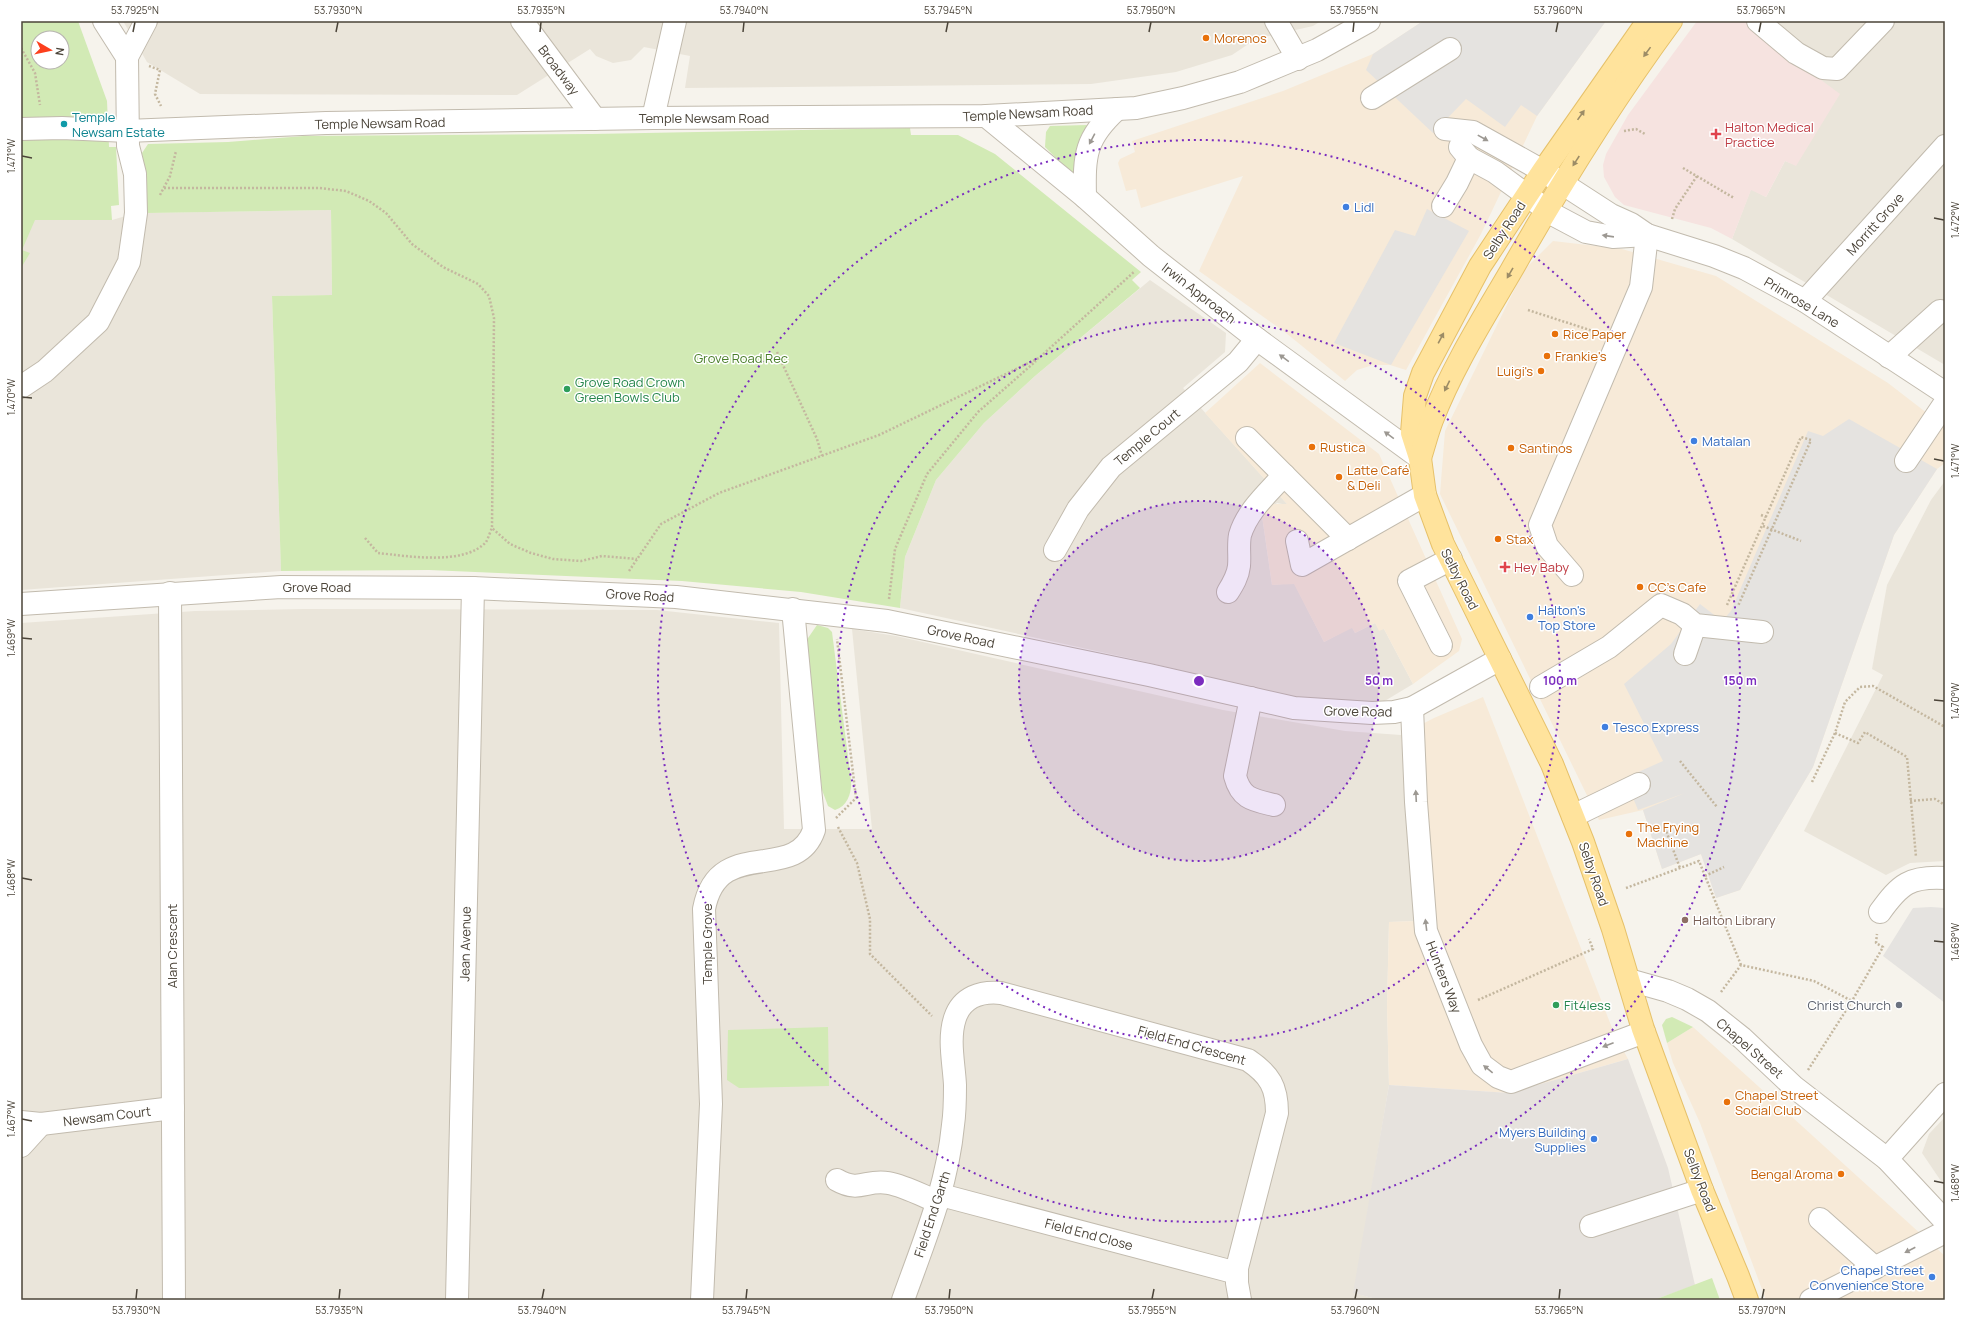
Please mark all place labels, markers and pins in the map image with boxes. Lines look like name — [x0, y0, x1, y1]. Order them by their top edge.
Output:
place label: Morenos — [1214, 29, 1267, 47]
marker: Morenos — [1201, 33, 1211, 43]
place label: Temple Newsam Estate — [72, 108, 165, 141]
place label: Halton Medical Practice — [1725, 118, 1814, 151]
marker: Temple Newsam Estate — [59, 119, 69, 129]
marker: Halton Medical Practice — [1710, 128, 1722, 140]
place label: Lidl — [1354, 198, 1374, 216]
marker: Lidl — [1341, 202, 1351, 212]
place label: Rice Paper — [1563, 325, 1626, 343]
marker: Rice Paper — [1550, 329, 1560, 339]
place label: Frankie's — [1555, 347, 1607, 365]
marker: Frankie's — [1542, 351, 1552, 361]
place label: Luigi's — [1497, 362, 1533, 380]
marker: Luigi's — [1536, 366, 1546, 376]
place label: Grove Road Crown Green Bowls Club — [575, 373, 685, 406]
marker: Grove Road Crown Green Bowls Club — [562, 384, 572, 394]
place label: Matalan — [1702, 432, 1751, 450]
marker: Matalan — [1689, 436, 1699, 446]
place label: Rustica — [1320, 438, 1365, 456]
place label: Santinos — [1519, 439, 1573, 457]
marker: Rustica — [1307, 442, 1317, 452]
marker: Santinos — [1506, 443, 1516, 453]
place label: Latte Café & Deli — [1347, 461, 1410, 494]
marker: Latte Café & Deli — [1334, 472, 1344, 482]
place label: Stax — [1506, 530, 1533, 548]
marker: Stax — [1493, 534, 1503, 544]
place label: Hey Baby — [1514, 558, 1569, 576]
marker: Hey Baby — [1499, 561, 1511, 573]
place label: CC's Cafe — [1648, 578, 1707, 596]
marker: CC's Cafe — [1635, 582, 1645, 592]
place label: Halton's Top Store — [1538, 601, 1596, 634]
marker: Halton's Top Store — [1525, 612, 1535, 622]
centre of rings — [1192, 674, 1206, 688]
place label: Tesco Express — [1613, 718, 1699, 736]
marker: Tesco Express — [1600, 722, 1610, 732]
place label: The Frying Machine — [1637, 818, 1699, 851]
marker: The Frying Machine — [1624, 829, 1634, 839]
place label: Halton Library — [1693, 911, 1776, 929]
marker: Halton Library — [1680, 915, 1690, 925]
place label: Fit4less — [1564, 996, 1611, 1014]
place label: Christ Church — [1807, 996, 1891, 1014]
marker: Fit4less — [1551, 1000, 1561, 1010]
marker: Christ Church — [1894, 1000, 1904, 1010]
place label: Chapel Street Social Club — [1735, 1086, 1818, 1119]
marker: Chapel Street Social Club — [1722, 1097, 1732, 1107]
place label: Myers Building Supplies — [1499, 1123, 1586, 1156]
marker: Myers Building Supplies — [1589, 1134, 1599, 1144]
place label: Bengal Aroma — [1751, 1165, 1833, 1183]
marker: Bengal Aroma — [1836, 1169, 1846, 1179]
place label: Chapel Street Convenience Store — [1810, 1261, 1924, 1294]
marker: Chapel Street Convenience Store — [1927, 1272, 1937, 1282]

